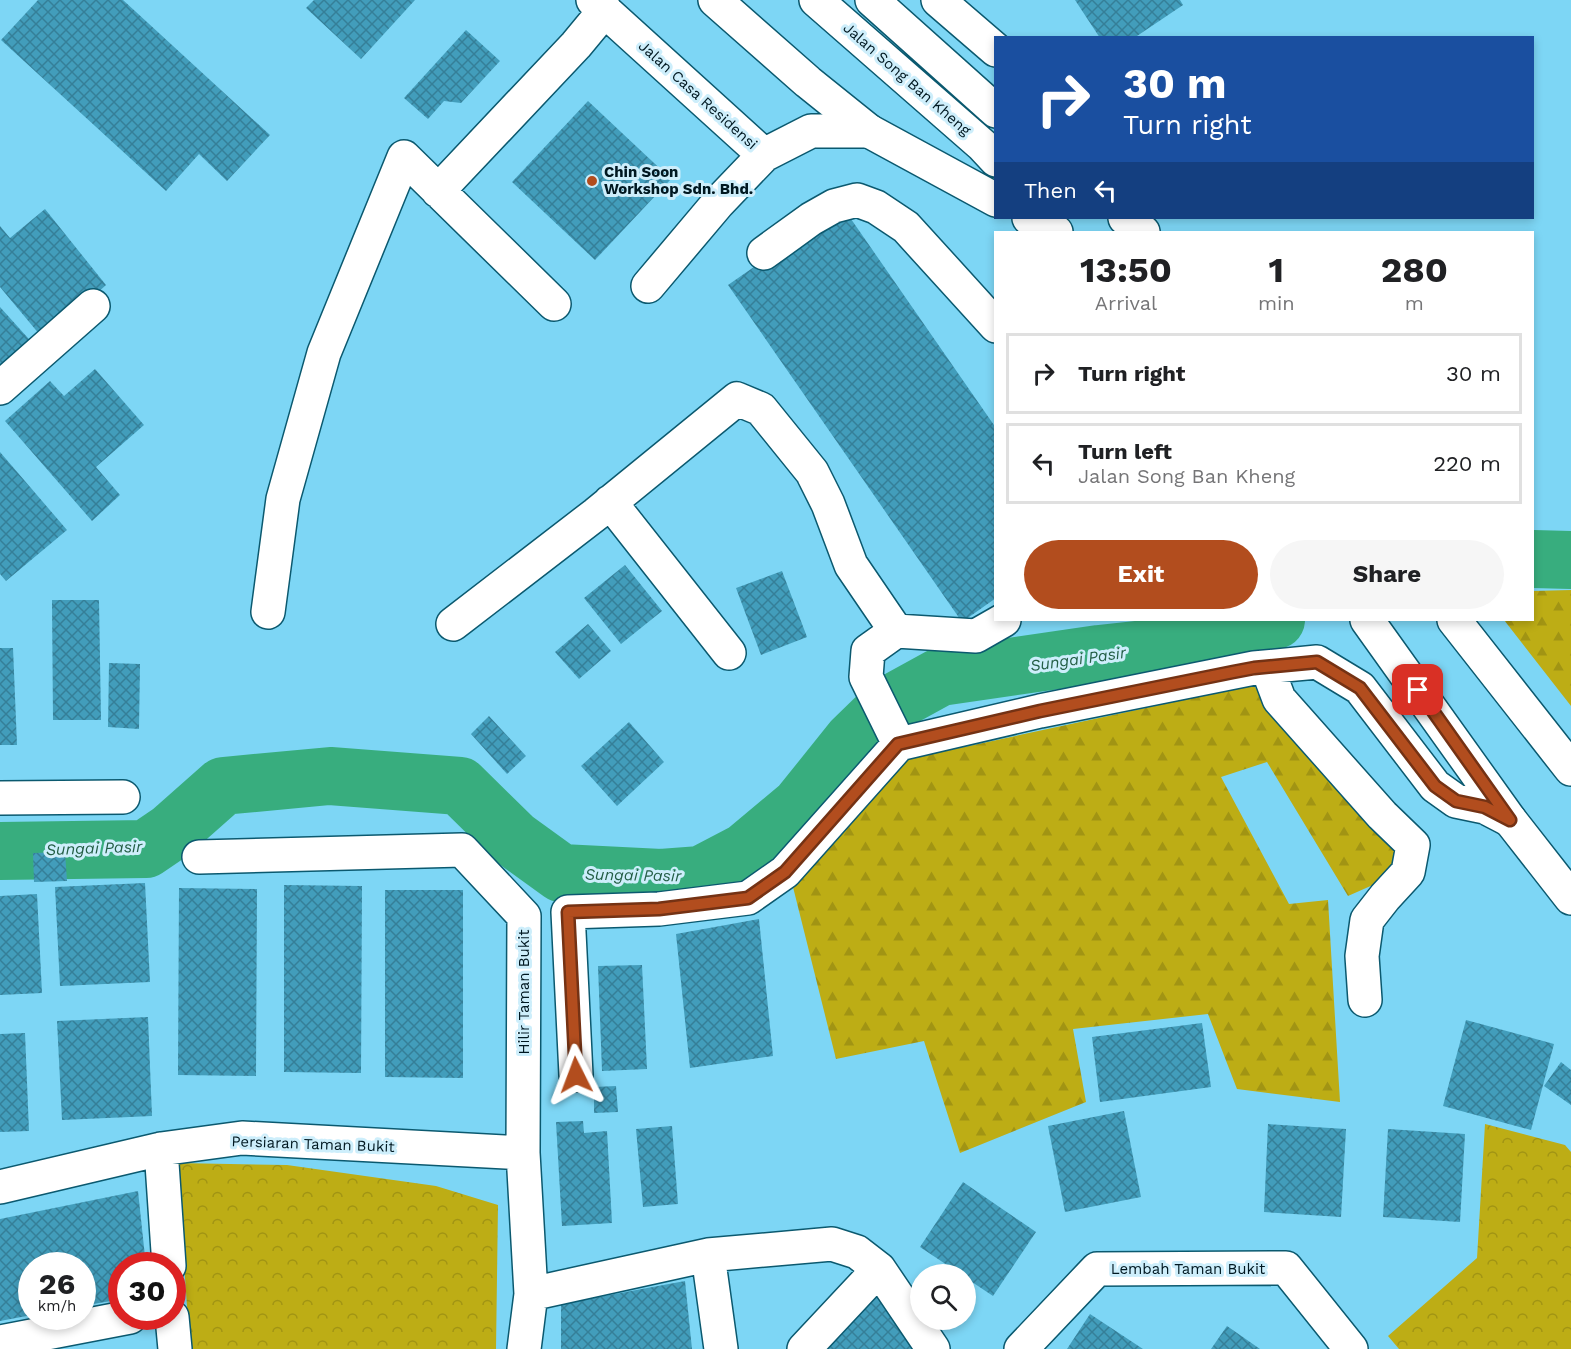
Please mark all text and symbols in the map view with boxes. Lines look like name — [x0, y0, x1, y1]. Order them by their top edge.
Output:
street label: Jalan Song Ban Kheng — [840, 19, 974, 139]
street label: Jalan Casa Residensi — [635, 37, 761, 153]
text: 30 m — [1123, 59, 1227, 108]
icon: right — [1024, 60, 1102, 138]
text: Turn right — [1123, 109, 1252, 141]
place label: Chin Soon Workshop Sdn. Bhd. — [604, 163, 753, 198]
marker: Chin Soon Workshop Sdn. Bhd. — [585, 174, 599, 188]
icon: left — [1089, 174, 1122, 207]
text: Then — [1024, 178, 1077, 203]
text: 13:50 — [1080, 249, 1172, 291]
text: 1 — [1269, 249, 1284, 291]
text: 280 — [1381, 249, 1448, 291]
text: Arrival — [1095, 291, 1157, 315]
text: min — [1258, 291, 1295, 315]
text: m — [1405, 291, 1424, 315]
icon: right — [1027, 357, 1060, 390]
text: Turn right — [1078, 361, 1185, 386]
text: 30 m — [1446, 361, 1501, 386]
text: Turn left — [1078, 439, 1172, 464]
icon: left — [1027, 447, 1060, 480]
text: 220 m — [1433, 451, 1501, 476]
text: Jalan Song Ban Kheng — [1078, 464, 1295, 488]
button: Exit — [1024, 540, 1258, 609]
button: Share — [1270, 540, 1504, 609]
water label: Sungai Pasir — [1029, 643, 1128, 675]
pin — [1392, 664, 1443, 715]
icon: arrive — [1401, 673, 1434, 706]
water label: Sungai Pasir — [45, 837, 143, 859]
water label: Sungai Pasir — [585, 865, 682, 885]
street label: Hilir Taman Bukit — [515, 929, 533, 1055]
position arrow — [544, 1043, 608, 1107]
street label: Persiaran Taman Bukit — [231, 1132, 396, 1156]
speed limit sign: 30 — [108, 1252, 186, 1330]
street label: Lembah Taman Bukit — [1111, 1260, 1266, 1278]
map controls — [910, 1264, 976, 1330]
button: search — [910, 1264, 976, 1330]
text: 26 — [39, 1266, 75, 1301]
text: km/h — [38, 1297, 76, 1315]

